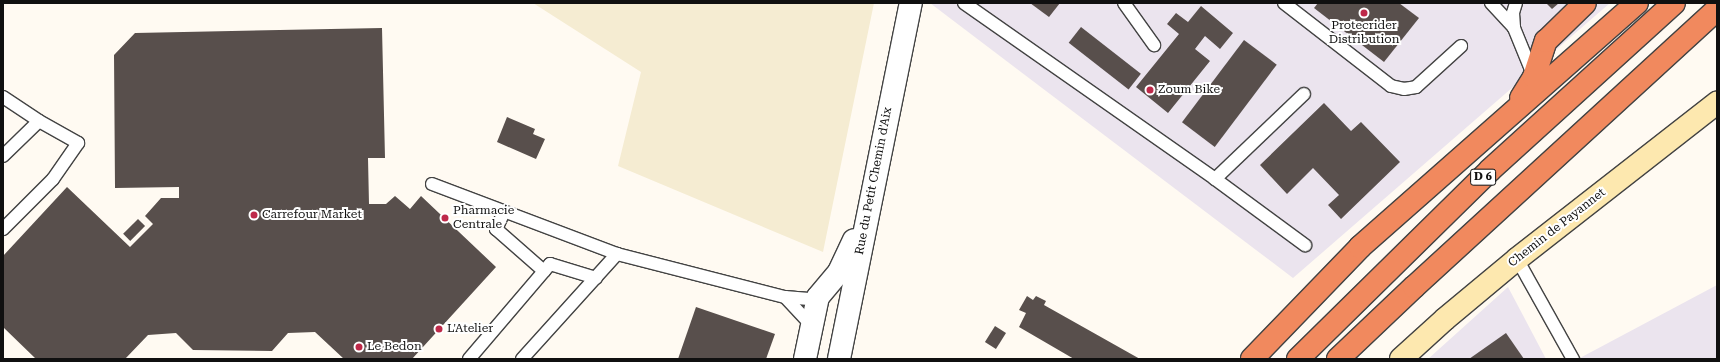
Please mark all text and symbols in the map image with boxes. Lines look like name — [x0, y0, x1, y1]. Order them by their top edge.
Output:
marker: Protecrider Distribution — [1359, 8, 1369, 18]
place label: Protecrider Distribution — [1329, 19, 1399, 47]
place label: Zoum Bike — [1158, 83, 1220, 97]
marker: Zoum Bike — [1145, 85, 1155, 95]
street label: Rue du Petit Chemin d'Aix — [853, 106, 895, 256]
road number: D 6 — [1470, 168, 1496, 186]
street label: Chemin de Payannet — [1506, 186, 1608, 270]
place label: Pharmacie Centrale — [453, 204, 514, 232]
place label: Carrefour Market — [262, 208, 362, 222]
marker: Carrefour Market — [249, 210, 259, 220]
marker: Pharmacie Centrale — [440, 213, 450, 223]
place label: L'Atelier — [447, 322, 493, 336]
marker: L'Atelier — [434, 324, 444, 334]
place label: Le Bedon — [367, 340, 422, 354]
marker: Le Bedon — [354, 342, 364, 352]

